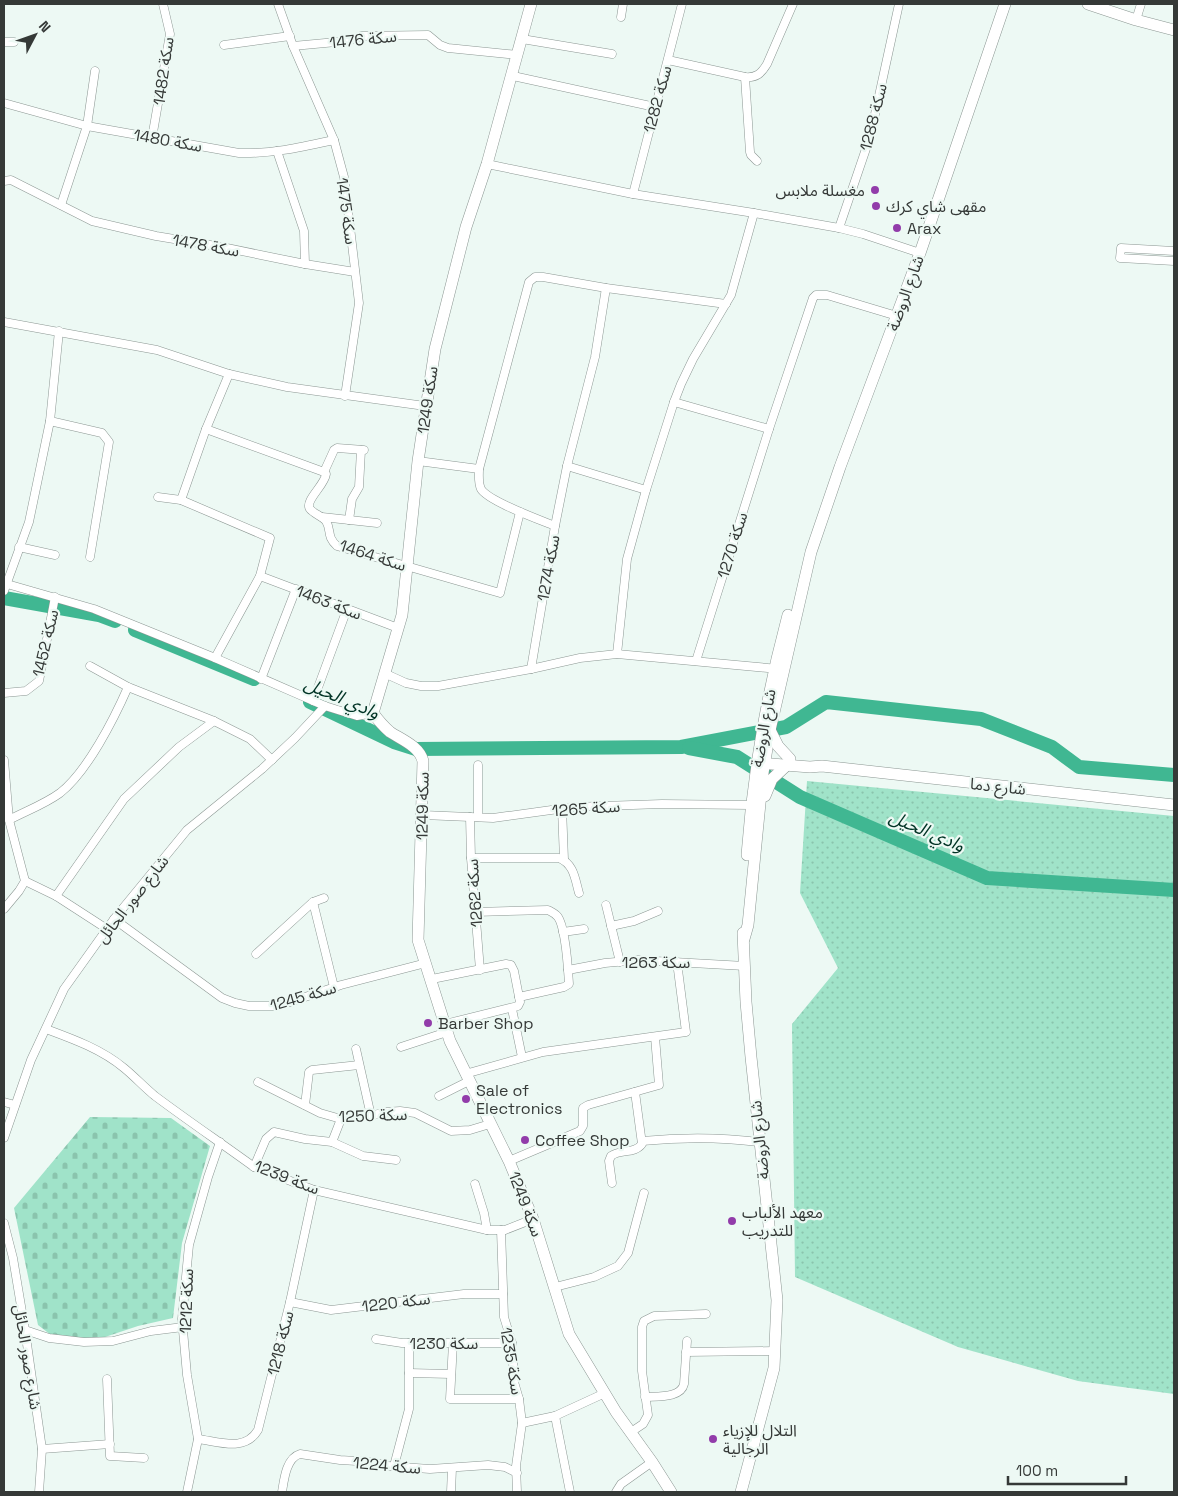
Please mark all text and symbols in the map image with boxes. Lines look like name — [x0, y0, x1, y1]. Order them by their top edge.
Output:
north arrow — [10, 10, 60, 60]
text: N — [35, 17, 55, 36]
street label: سكة 1476 — [328, 26, 398, 53]
street label: سكة 1482 — [148, 36, 179, 107]
street label: سكة 1282 — [638, 63, 676, 135]
street label: سكة 1288 — [855, 81, 892, 153]
street label: سكة 1480 — [132, 124, 204, 157]
street label: سكة 1475 — [331, 176, 362, 246]
place label: مغسلة ملابس — [775, 180, 865, 201]
marker: مغسلة ملابس — [869, 184, 881, 196]
place label: مقهى شاي كرك — [886, 196, 986, 219]
marker: مقهى شاي كرك — [870, 200, 882, 212]
place label: Arax — [907, 218, 942, 239]
marker: Arax — [891, 222, 903, 234]
street label: سكة 1478 — [171, 229, 241, 262]
street label: شارع الروضة — [882, 252, 931, 335]
street label: سكة 1249 — [412, 365, 443, 435]
street label: سكة 1270 — [713, 510, 752, 581]
street label: سكة 1274 — [532, 533, 565, 603]
street label: سكة 1464 — [337, 535, 409, 576]
street label: سكة 1463 — [293, 580, 365, 625]
street label: سكة 1452 — [28, 607, 63, 679]
water label: وادي الحيل — [300, 671, 383, 727]
street label: شارع الروضة — [746, 687, 783, 769]
street label: سكة 1249 — [411, 772, 434, 840]
street label: شارع دما — [969, 773, 1027, 802]
street label: سكة 1265 — [551, 796, 621, 821]
water label: وادي الحيل — [885, 804, 968, 860]
street label: شارع صور الحائل — [91, 851, 175, 949]
street label: سكة 1262 — [462, 858, 487, 928]
street label: سكة 1263 — [622, 952, 690, 973]
street label: سكة 1245 — [268, 977, 339, 1016]
place label: Barber Shop — [438, 1013, 534, 1034]
marker: Barber Shop — [422, 1017, 434, 1029]
place label: Sale of Electronics — [476, 1080, 562, 1119]
marker: Sale of Electronics — [460, 1093, 472, 1105]
street label: شارع الروضة — [745, 1099, 776, 1180]
street label: سكة 1250 — [338, 1104, 408, 1127]
place label: Coffee Shop — [535, 1130, 630, 1151]
marker: Coffee Shop — [519, 1134, 531, 1146]
street label: سكة 1239 — [251, 1155, 322, 1200]
street label: سكة 1249 — [504, 1169, 548, 1240]
place label: معهد الألباب للتدريب — [742, 1202, 823, 1241]
marker: معهد الألباب للتدريب — [726, 1215, 738, 1227]
street label: سكة 1212 — [175, 1268, 198, 1334]
street label: سكة 1220 — [361, 1288, 431, 1317]
street label: شارع صور الحائل — [7, 1303, 46, 1411]
street label: سكة 1218 — [262, 1309, 299, 1377]
street label: سكة 1235 — [495, 1326, 528, 1396]
street label: سكة 1230 — [410, 1333, 478, 1354]
place label: التلال للإزياء الرجالية — [723, 1420, 797, 1459]
marker: التلال للإزياء الرجالية — [707, 1433, 719, 1445]
street label: سكة 1224 — [352, 1452, 422, 1479]
scale bar — [1008, 1454, 1126, 1486]
text: 100 m — [1016, 1461, 1058, 1480]

